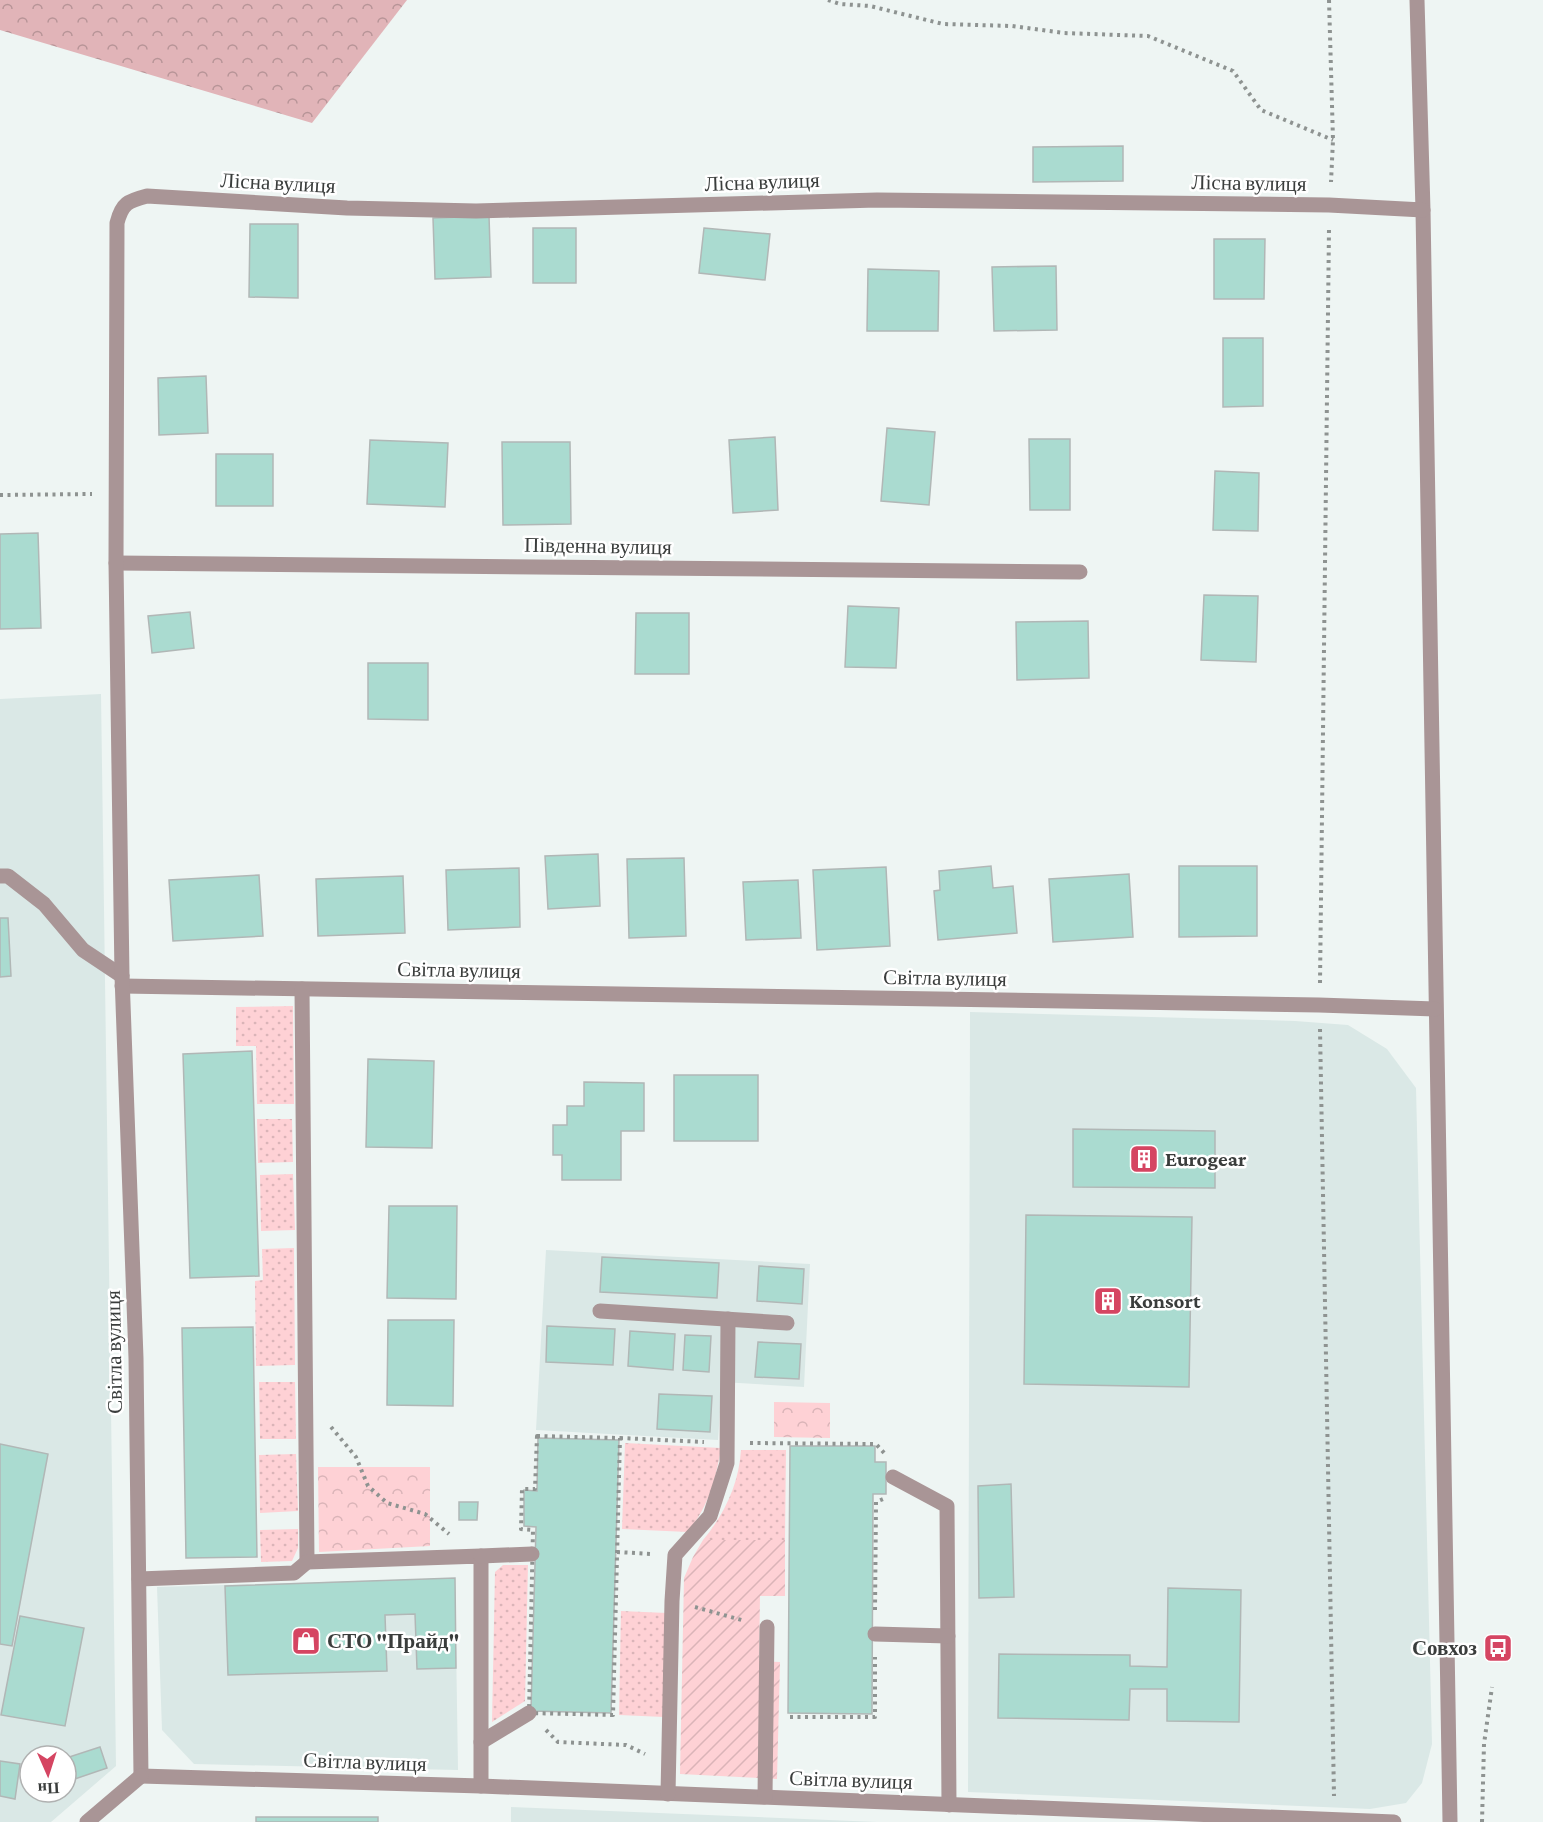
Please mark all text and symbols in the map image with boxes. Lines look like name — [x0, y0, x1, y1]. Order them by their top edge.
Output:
street label: Лісна вулиця — [220, 168, 337, 198]
street label: Лісна вулиця — [704, 168, 820, 196]
street label: Лісна вулиця — [1191, 170, 1307, 196]
street label: Південна вулиця — [524, 533, 672, 559]
street label: Світла вулиця — [397, 957, 521, 983]
street label: Світла вулиця — [883, 965, 1007, 991]
building icon: Eurogear — [1128, 1143, 1160, 1175]
place label: Eurogear — [1165, 1147, 1247, 1171]
building icon: Konsort — [1092, 1285, 1124, 1317]
place label: Konsort — [1129, 1289, 1201, 1313]
street label: Світла вулиця — [101, 1290, 127, 1414]
shop icon: СТО "Прайд" — [290, 1625, 322, 1657]
place label: СТО "Прайд" — [327, 1629, 459, 1653]
bus stop icon: Совхоз — [1482, 1632, 1514, 1664]
place label: Совхоз — [1412, 1636, 1477, 1660]
north arrow — [18, 1744, 78, 1804]
street label: Світла вулиця — [303, 1748, 427, 1776]
street label: Світла вулиця — [789, 1766, 913, 1794]
text: Пн — [37, 1779, 60, 1798]

